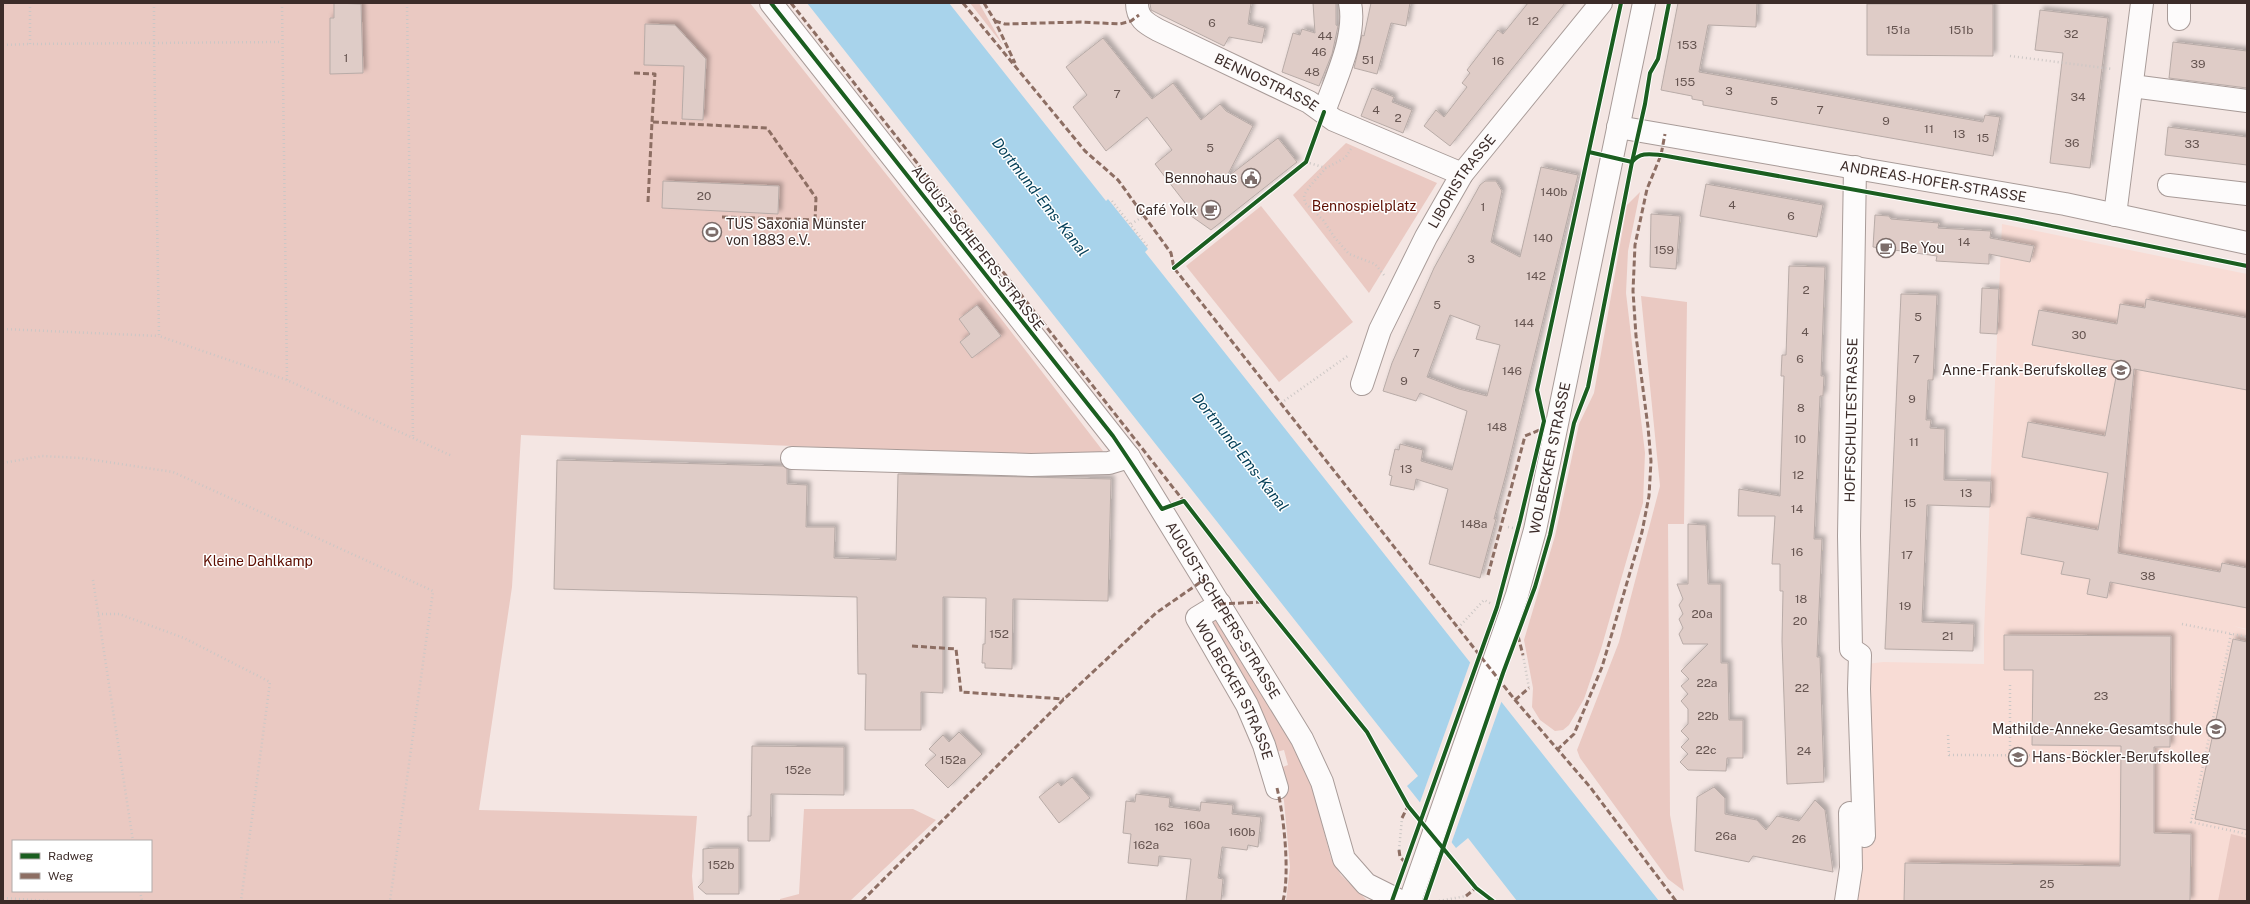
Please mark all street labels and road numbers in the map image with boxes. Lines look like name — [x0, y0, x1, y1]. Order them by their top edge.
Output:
street label: BENNOSTRASSE — [1212, 50, 1322, 114]
street label: LIBORISTRASSE — [1425, 131, 1499, 231]
street label: ANDREAS-HOFER-STRASSE — [1839, 157, 2028, 205]
street label: AUGUST-SCHEPERS-STRASSE — [909, 162, 1047, 334]
street label: HOFFSCHULTESTRASSE — [1842, 337, 1860, 503]
street label: WOLBECKER STRASSE — [1526, 381, 1573, 536]
street label: AUGUST-SCHEPERS-STRASSE — [1163, 519, 1283, 702]
street label: WOLBECKER STRASSE — [1192, 617, 1276, 761]

